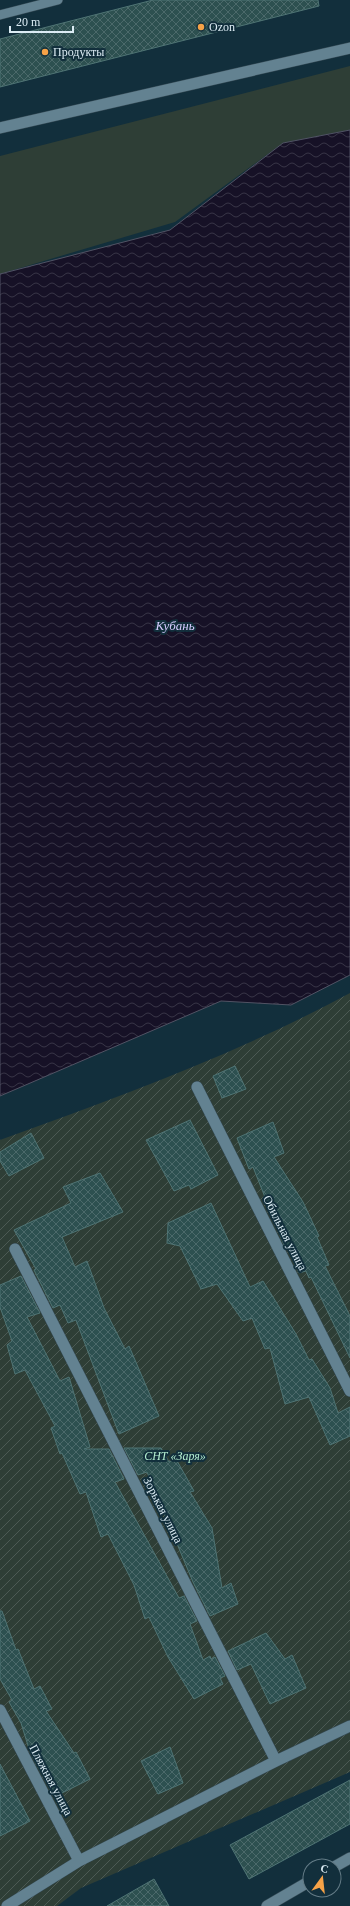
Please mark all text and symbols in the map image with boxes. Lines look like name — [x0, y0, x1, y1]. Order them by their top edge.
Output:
scale bar — [10, 8, 73, 34]
text: 20 m — [16, 15, 41, 29]
place label: Ozon — [209, 20, 235, 34]
marker: Ozon — [196, 22, 206, 32]
place label: Продукты — [53, 45, 104, 59]
marker: Продукты — [40, 47, 50, 57]
water label: Кубань — [154, 618, 195, 633]
street label: Обильная улица — [260, 1193, 310, 1274]
park label: СНТ «Заря» — [144, 1449, 206, 1463]
street label: Зорькая улица — [140, 1474, 186, 1546]
street label: Пляжная улица — [26, 1742, 76, 1818]
north arrow — [302, 1858, 342, 1898]
text: С — [319, 1862, 330, 1875]

